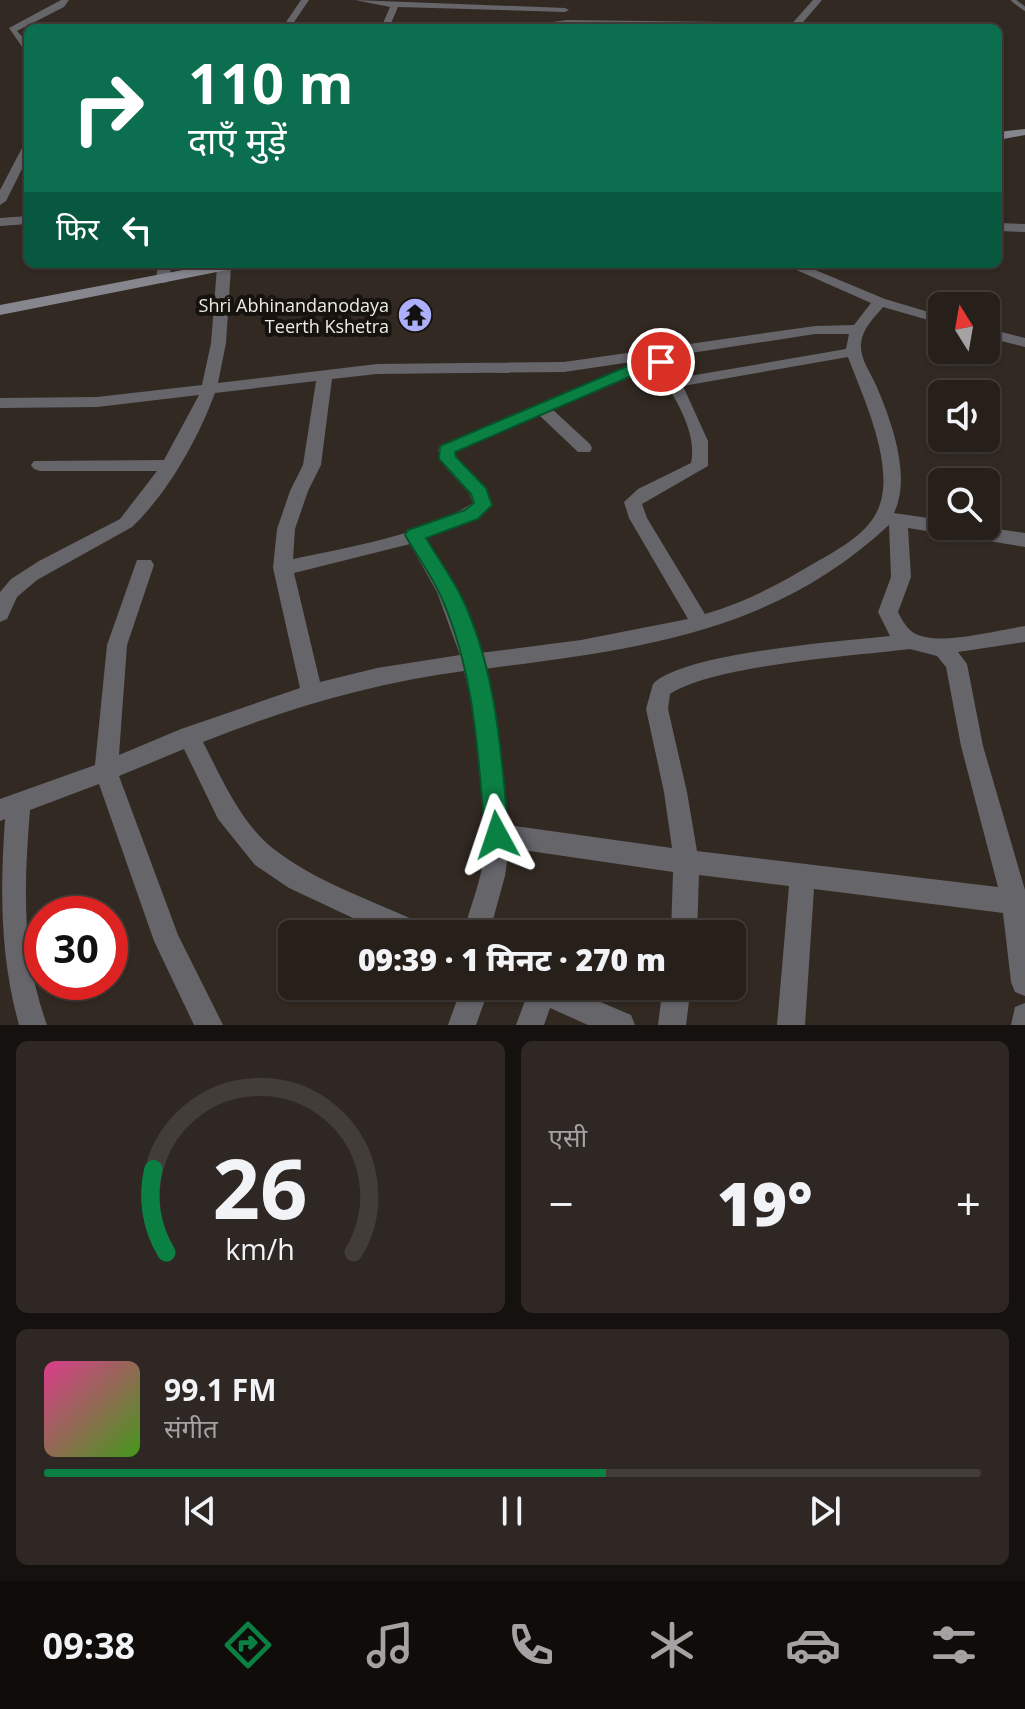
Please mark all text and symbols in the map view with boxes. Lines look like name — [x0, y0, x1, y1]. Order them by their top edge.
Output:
text: 110 m — [188, 44, 354, 120]
icon: right — [56, 56, 160, 160]
text: दाएँ मुड़ें — [188, 116, 287, 165]
text: फिर — [56, 208, 99, 249]
icon: left — [115, 208, 159, 252]
north arrow — [928, 292, 1000, 364]
map controls — [928, 292, 1000, 540]
place label: Shri Abhinandanodaya Teerth Kshetra — [199, 293, 389, 338]
temple icon: Shri Abhinandanodaya Teerth Kshetra — [396, 296, 434, 334]
pin — [627, 328, 695, 396]
icon: arrive — [639, 340, 683, 384]
button: sound — [928, 380, 1000, 452]
button: search — [928, 468, 1000, 540]
position arrow — [455, 793, 539, 877]
speed limit sign: 30 — [24, 896, 128, 1000]
text: 09:39 · 1 मिनट · 270 m — [358, 939, 666, 980]
text: एसी — [549, 1119, 587, 1155]
text: 26 — [213, 1130, 308, 1243]
text: 19° — [717, 1162, 813, 1244]
text: − — [549, 1173, 574, 1233]
text: + — [956, 1173, 981, 1233]
text: km/h — [226, 1229, 295, 1268]
text: 99.1 FM — [164, 1369, 277, 1410]
text: संगीत — [164, 1410, 218, 1446]
icon: previous — [178, 1489, 222, 1533]
icon: pause — [490, 1489, 534, 1533]
icon: next — [803, 1489, 847, 1533]
icon: directions — [220, 1617, 276, 1673]
icon: music — [362, 1617, 418, 1673]
icon: phone — [503, 1617, 559, 1673]
icon: climate — [644, 1617, 700, 1673]
icon: car — [785, 1617, 841, 1673]
icon: filters — [926, 1617, 982, 1673]
text: 09:38 — [43, 1621, 135, 1670]

